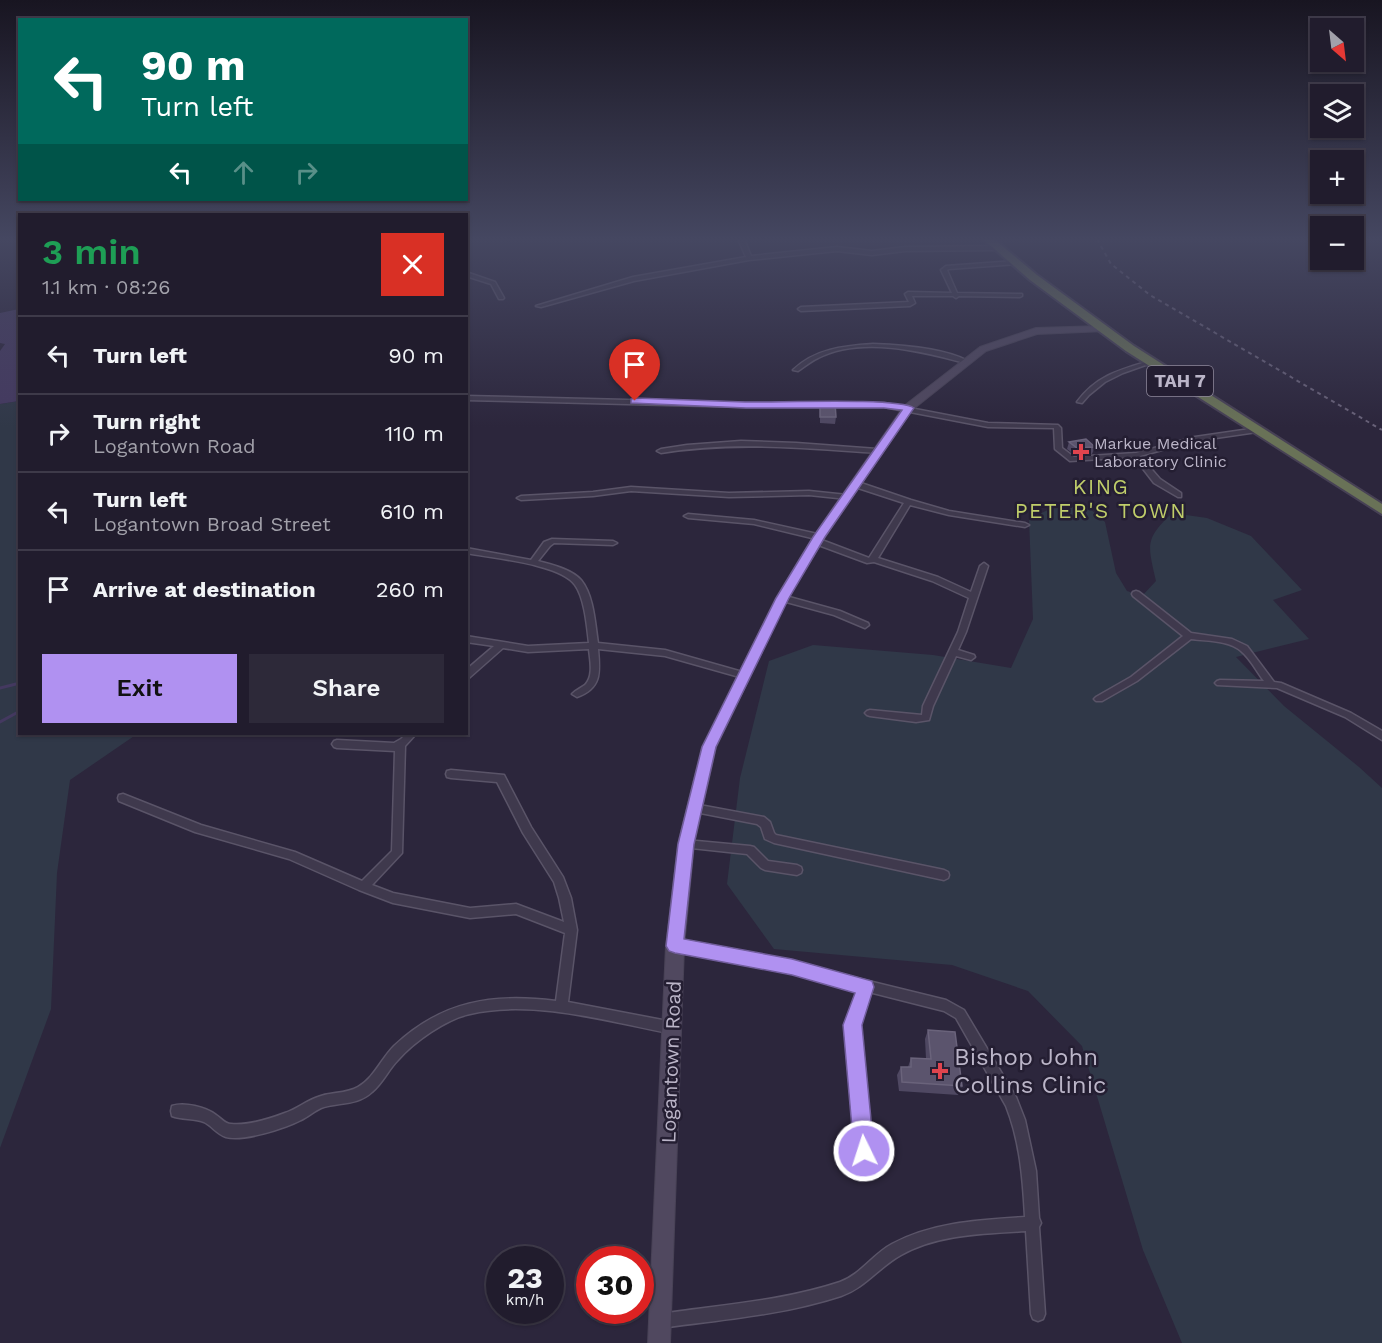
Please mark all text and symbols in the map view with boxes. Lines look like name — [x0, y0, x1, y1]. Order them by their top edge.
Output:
north arrow — [1310, 18, 1364, 72]
map controls — [1310, 18, 1364, 270]
text: 90 m — [141, 41, 245, 90]
icon: left — [42, 42, 120, 120]
button: layers — [1310, 84, 1364, 138]
text: Turn left — [141, 91, 253, 123]
button: + — [1310, 150, 1364, 204]
icon: left — [164, 156, 197, 189]
icon: ahead — [227, 156, 260, 189]
icon: right — [290, 156, 323, 189]
button: − — [1310, 216, 1364, 270]
text: 3 min — [42, 231, 141, 273]
button: close — [381, 233, 444, 296]
text: 1.1 km · 08:26 — [42, 275, 170, 299]
icon: left — [42, 339, 75, 372]
pin — [609, 339, 660, 401]
text: Turn left — [93, 343, 187, 368]
text: 90 m — [388, 343, 444, 368]
icon: arrive — [618, 348, 651, 381]
road number: TAH 7 — [1147, 366, 1213, 396]
text: Turn right — [93, 409, 200, 434]
icon: right — [42, 417, 75, 450]
text: 110 m — [385, 421, 444, 446]
text: Logantown Road — [93, 434, 256, 458]
place label: Markue Medical Laboratory Clinic — [1094, 434, 1227, 471]
marker: Markue Medical Laboratory Clinic — [1072, 443, 1090, 461]
district label: KING PETER'S TOWN — [1015, 474, 1187, 523]
text: Turn left — [93, 487, 187, 512]
icon: left — [42, 495, 75, 528]
text: 610 m — [380, 499, 444, 524]
text: Logantown Broad Street — [93, 512, 331, 536]
icon: arrive — [42, 573, 75, 606]
text: Arrive at destination — [93, 577, 316, 602]
text: 260 m — [376, 577, 444, 602]
button: Exit — [42, 654, 237, 723]
button: Share — [249, 654, 444, 723]
street label: Logantown Road — [656, 980, 686, 1144]
place label: Bishop John Collins Clinic — [954, 1043, 1107, 1099]
marker: Bishop John Collins Clinic — [931, 1062, 949, 1080]
position arrow — [832, 1119, 896, 1183]
speed limit sign: 30 — [576, 1246, 654, 1324]
text: 23 — [507, 1260, 543, 1295]
text: km/h — [506, 1291, 544, 1309]

